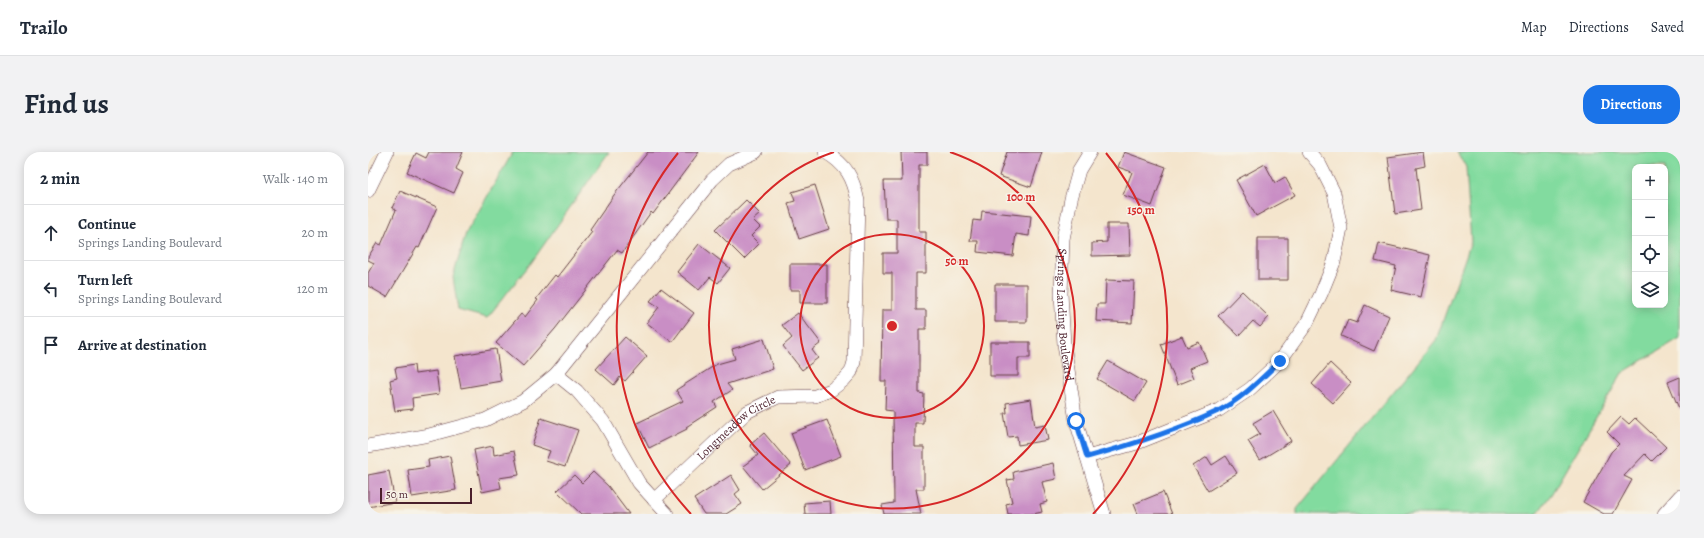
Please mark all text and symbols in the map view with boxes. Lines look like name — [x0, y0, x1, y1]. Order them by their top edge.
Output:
text: Trailo — [20, 15, 68, 41]
text: Map — [1521, 18, 1547, 37]
text: Directions — [1569, 18, 1629, 37]
text: Saved — [1651, 18, 1684, 37]
text: Find us — [24, 85, 109, 123]
button: Directions — [1583, 85, 1680, 124]
map controls — [1632, 164, 1668, 308]
button: + — [1632, 164, 1668, 200]
text: 2 min — [40, 167, 80, 190]
text: Walk · 140 m — [263, 170, 328, 187]
text: 100 m — [1007, 189, 1035, 205]
button: − — [1632, 200, 1668, 236]
text: 150 m — [1127, 202, 1155, 218]
text: Continue — [78, 214, 136, 234]
icon: ahead — [40, 222, 62, 244]
text: 20 m — [302, 224, 328, 241]
text: Springs Landing Boulevard — [78, 234, 222, 251]
button: locate — [1632, 236, 1668, 272]
street label: Springs Landing Boulevard — [1053, 248, 1078, 383]
text: 50 m — [945, 253, 969, 269]
text: Turn left — [78, 270, 133, 290]
button: layers — [1632, 272, 1668, 308]
icon: left — [40, 278, 62, 300]
text: 120 m — [297, 280, 328, 297]
text: Springs Landing Boulevard — [78, 290, 222, 307]
centre of rings — [885, 319, 899, 333]
icon: arrive — [40, 334, 62, 356]
text: Arrive at destination — [78, 335, 207, 355]
route end — [1271, 352, 1289, 370]
street label: Longmeadow Circle — [693, 391, 778, 464]
route start — [1067, 412, 1085, 430]
scale bar — [380, 486, 472, 505]
text: 50 m — [386, 487, 408, 502]

